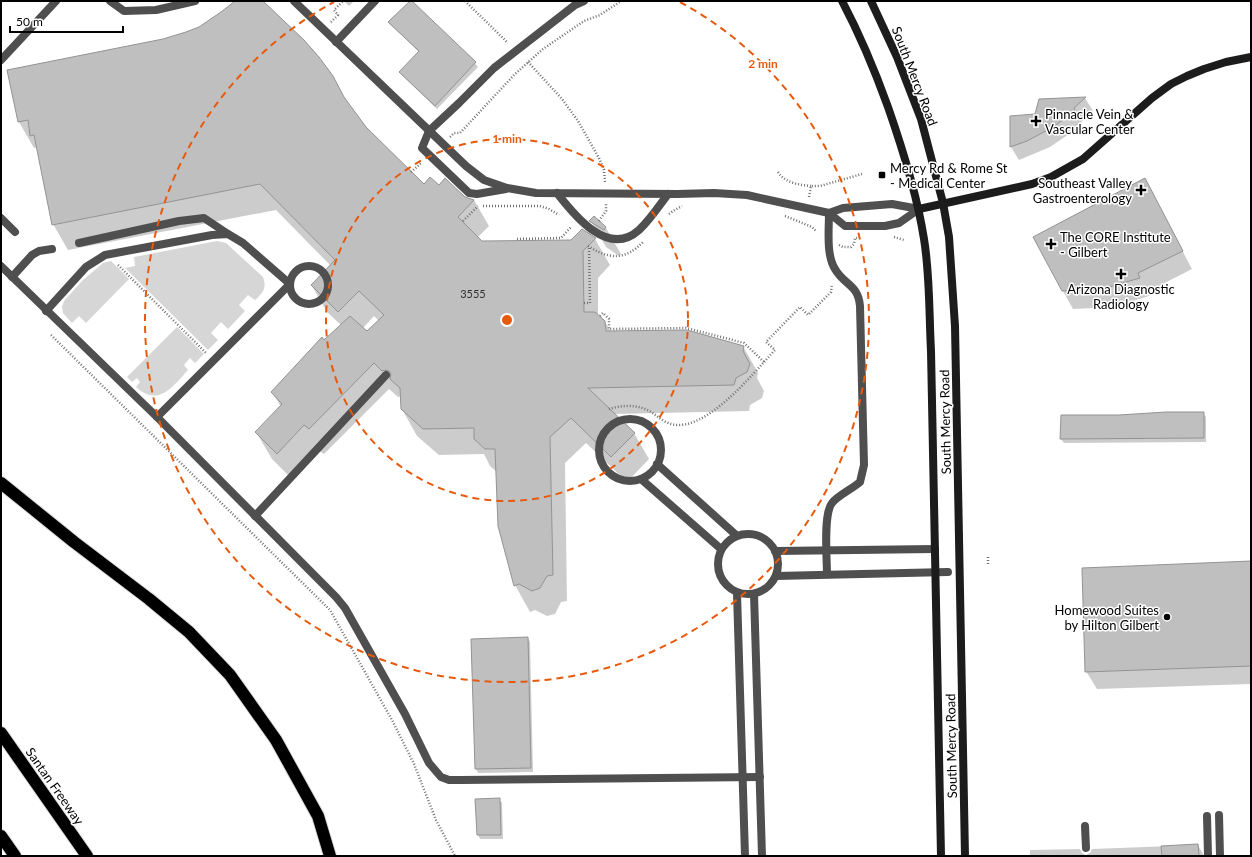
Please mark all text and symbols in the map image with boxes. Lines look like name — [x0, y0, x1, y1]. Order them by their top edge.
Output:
scale bar — [10, 8, 123, 34]
text: 50 m — [16, 14, 43, 29]
street label: South Mercy Road — [889, 24, 941, 128]
text: 2 min — [748, 56, 778, 71]
place label: Pinnacle Vein & Vascular Center — [1045, 106, 1135, 137]
marker: Pinnacle Vein & Vascular Center — [1030, 115, 1042, 127]
text: 1 min — [492, 131, 522, 146]
place label: Mercy Rd & Rome St - Medical Center — [890, 160, 1008, 191]
marker: Mercy Rd & Rome St - Medical Center — [877, 170, 887, 180]
place label: Southeast Valley Gastroenterology — [1033, 175, 1132, 206]
marker: Southeast Valley Gastroenterology — [1135, 184, 1147, 196]
place label: The CORE Institute - Gilbert — [1060, 229, 1171, 260]
marker: The CORE Institute - Gilbert — [1045, 238, 1057, 250]
marker: Arizona Diagnostic Radiology — [1115, 268, 1127, 280]
place label: Arizona Diagnostic Radiology — [1067, 281, 1175, 312]
house number: 3555 — [460, 287, 486, 300]
centre of rings — [500, 313, 514, 327]
street label: South Mercy Road — [936, 369, 954, 475]
place label: Homewood Suites by Hilton Gilbert — [1055, 602, 1159, 633]
marker: Homewood Suites by Hilton Gilbert — [1162, 612, 1172, 622]
street label: South Mercy Road — [942, 693, 960, 799]
street label: Santan Freeway — [23, 744, 88, 828]

